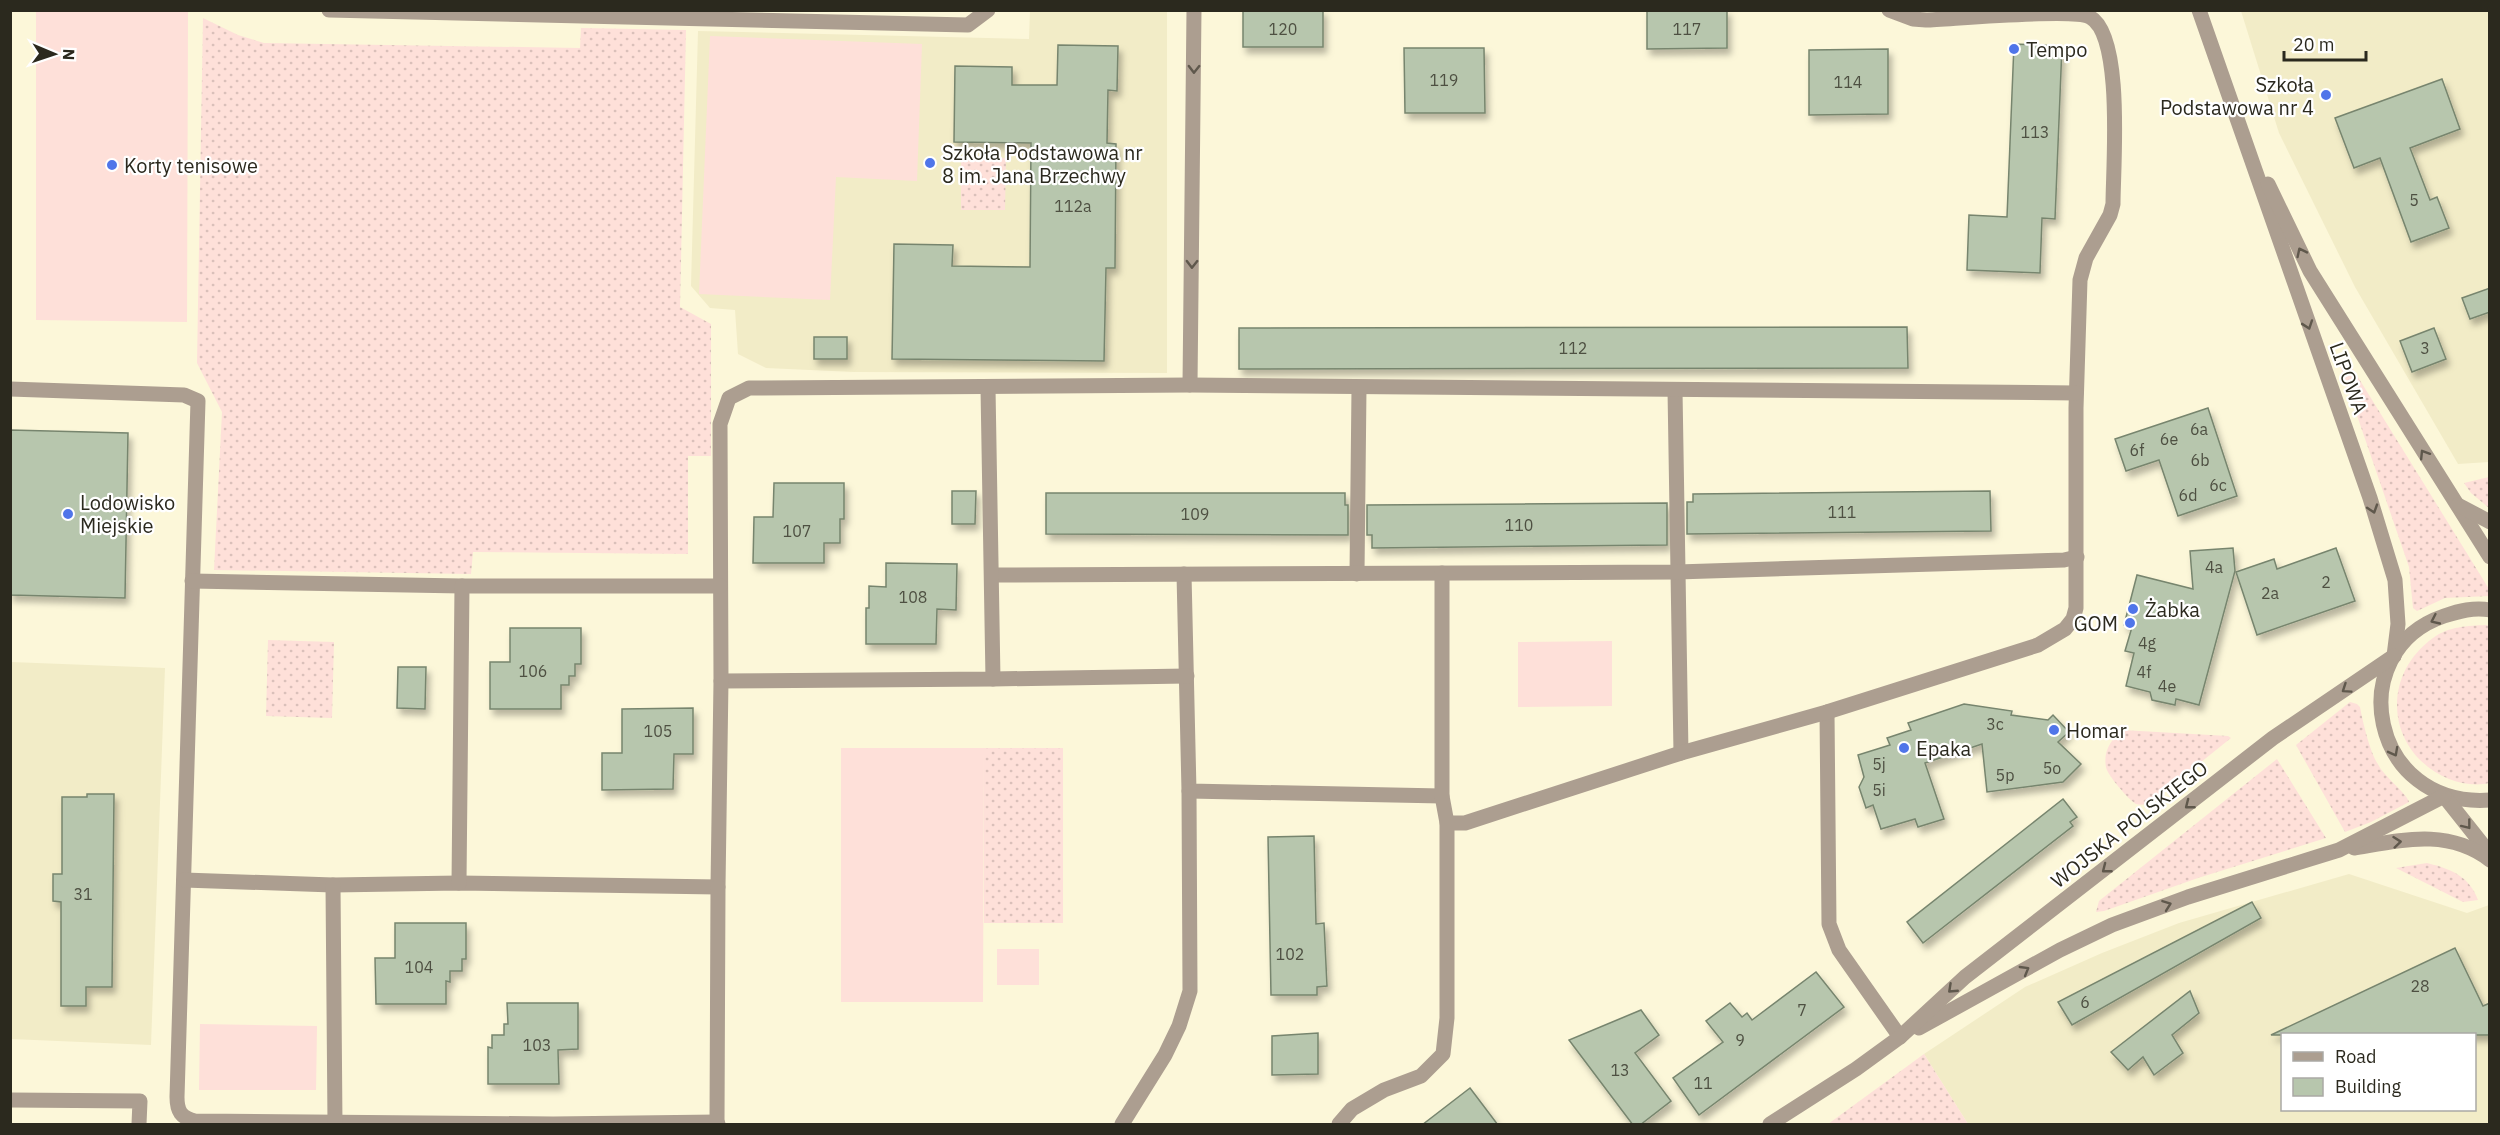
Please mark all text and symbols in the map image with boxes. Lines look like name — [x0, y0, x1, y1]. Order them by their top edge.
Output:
house number: 120 — [1269, 19, 1297, 39]
house number: 117 — [1673, 19, 1701, 39]
north arrow — [24, 24, 84, 84]
scale bar — [2284, 24, 2366, 62]
text: 20 m — [2293, 33, 2335, 56]
place label: Tempo — [2026, 36, 2087, 63]
marker: Tempo — [2007, 42, 2021, 56]
text: N — [59, 48, 79, 61]
one-way arrow — [1188, 64, 1200, 73]
house number: 119 — [1430, 70, 1458, 90]
place label: Szkoła Podstawowa nr 4 — [2160, 71, 2314, 121]
house number: 114 — [1834, 72, 1862, 92]
marker: Szkoła Podstawowa nr 4 — [2319, 88, 2333, 102]
house number: 113 — [2021, 122, 2049, 142]
place label: Szkoła Podstawowa nr 8 im. Jana Brzechwy — [942, 139, 1143, 189]
place label: Korty tenisowe — [124, 152, 258, 179]
marker: Szkoła Podstawowa nr 8 im. Jana Brzechwy — [923, 156, 937, 170]
marker: Korty tenisowe — [105, 158, 119, 172]
house number: 5 — [2409, 190, 2419, 210]
house number: 112a — [1054, 196, 1092, 216]
one-way arrow — [2296, 247, 2308, 258]
one-way arrow — [1186, 259, 1198, 268]
one-way arrow — [2301, 319, 2314, 330]
house number: 112 — [1559, 338, 1587, 358]
street label: LIPOWA — [2324, 338, 2375, 418]
house number: 3 — [2420, 338, 2430, 358]
house number: 6a — [2190, 419, 2209, 439]
house number: 6e — [2160, 429, 2178, 449]
house number: 6f — [2130, 440, 2144, 460]
house number: 6b — [2191, 450, 2209, 470]
one-way arrow — [2420, 450, 2431, 461]
house number: 6c — [2209, 475, 2227, 495]
house number: 6d — [2179, 485, 2197, 505]
place label: Lodowisko Miejskie — [80, 489, 175, 539]
house number: 111 — [1828, 502, 1856, 522]
one-way arrow — [2366, 503, 2378, 514]
house number: 109 — [1181, 504, 1209, 524]
marker: Lodowisko Miejskie — [61, 507, 75, 521]
house number: 110 — [1505, 515, 1533, 535]
house number: 107 — [783, 521, 811, 541]
house number: 4a — [2205, 557, 2224, 577]
house number: 2 — [2321, 572, 2331, 592]
house number: 2a — [2261, 583, 2280, 603]
house number: 108 — [899, 587, 927, 607]
place label: Żabka — [2145, 596, 2200, 623]
marker: Żabka — [2126, 602, 2140, 616]
place label: GOM — [2074, 610, 2118, 637]
one-way arrow — [2431, 612, 2442, 624]
marker: GOM — [2123, 616, 2137, 630]
house number: 4g — [2138, 633, 2157, 653]
house number: 106 — [519, 661, 547, 681]
house number: 4f — [2137, 662, 2151, 682]
house number: 4e — [2158, 676, 2176, 696]
one-way arrow — [2341, 682, 2352, 693]
house number: 3c — [1986, 714, 2004, 734]
place label: Homar — [2066, 717, 2127, 744]
house number: 105 — [644, 721, 672, 741]
marker: Homar — [2047, 723, 2061, 737]
place label: Epaka — [1916, 735, 1971, 762]
marker: Epaka — [1897, 741, 1911, 755]
one-way arrow — [2387, 746, 2398, 756]
house number: 5j — [1872, 754, 1886, 774]
street label: WOJSKA POLSKIEGO — [2045, 754, 2213, 894]
house number: 5o — [2043, 758, 2061, 778]
house number: 5p — [1996, 765, 2014, 785]
house number: 5i — [1872, 780, 1886, 800]
one-way arrow — [2184, 797, 2195, 808]
one-way arrow — [2459, 818, 2470, 829]
one-way arrow — [2393, 836, 2402, 849]
one-way arrow — [2101, 861, 2112, 872]
house number: 31 — [73, 884, 93, 904]
one-way arrow — [2161, 900, 2172, 912]
house number: 102 — [1276, 944, 1304, 964]
house number: 104 — [405, 957, 433, 977]
one-way arrow — [2019, 965, 2029, 977]
house number: 28 — [2410, 976, 2430, 996]
one-way arrow — [1948, 982, 1959, 993]
house number: 6 — [2080, 992, 2090, 1012]
house number: 7 — [1797, 1000, 1807, 1020]
house number: 9 — [1735, 1030, 1745, 1050]
legend — [2281, 1033, 2476, 1111]
house number: 103 — [523, 1035, 551, 1055]
text: Road — [2335, 1045, 2376, 1068]
house number: 13 — [1610, 1060, 1630, 1080]
house number: 11 — [1693, 1073, 1713, 1093]
text: Building — [2335, 1075, 2402, 1098]

